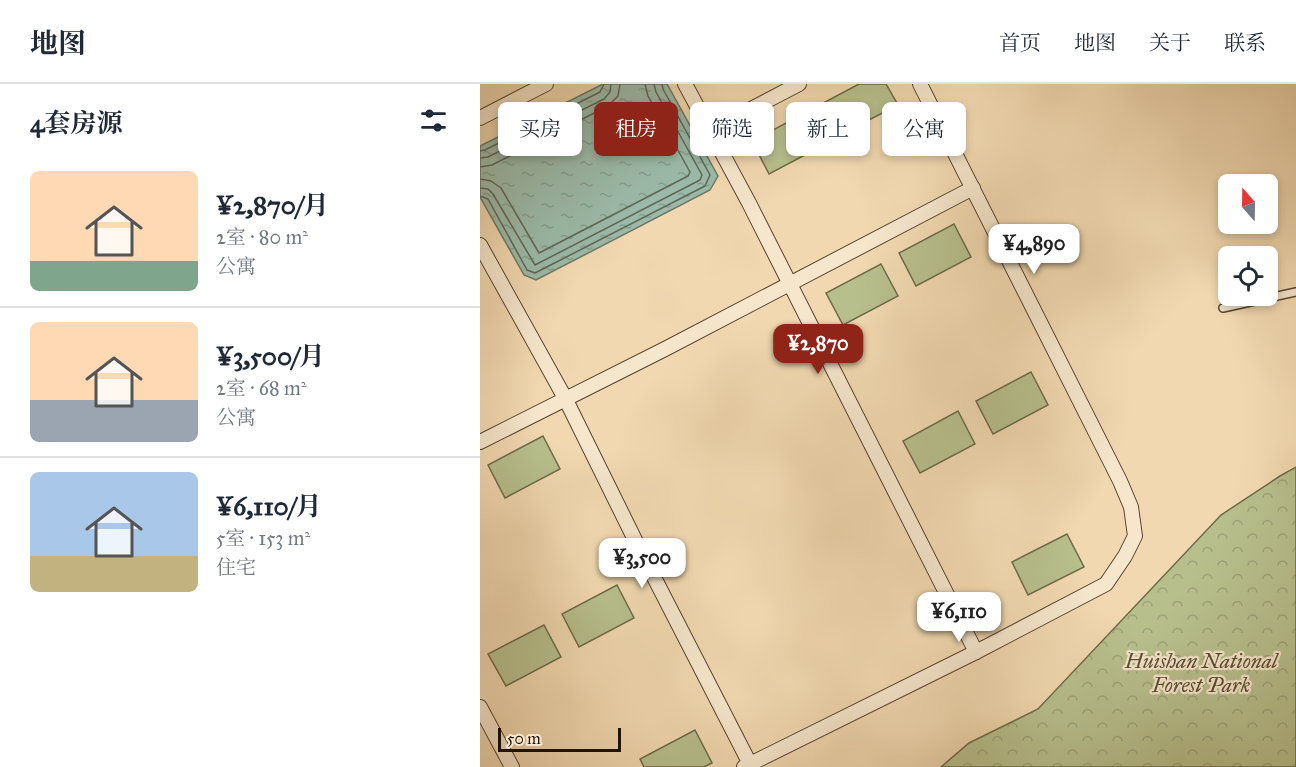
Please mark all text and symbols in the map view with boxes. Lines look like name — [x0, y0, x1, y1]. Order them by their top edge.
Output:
text: 地图 — [30, 26, 86, 61]
text: 首页 — [999, 30, 1041, 56]
text: 地图 — [1074, 30, 1116, 56]
text: 关于 — [1149, 30, 1191, 56]
text: 联系 — [1224, 30, 1266, 56]
chip: 买房 — [498, 102, 582, 156]
chip: 租房 — [594, 102, 678, 156]
chip: 筛选 — [690, 102, 774, 156]
chip: 新上 — [786, 102, 870, 156]
chip: 公寓 — [882, 102, 966, 156]
icon: filters — [417, 104, 450, 137]
text: 4套房源 — [30, 107, 123, 139]
north arrow — [1218, 174, 1278, 234]
map controls — [1218, 174, 1278, 306]
text: ¥2,870/月 — [216, 189, 329, 221]
icon: home — [78, 195, 150, 267]
pin: ¥4,890 — [985, 224, 1083, 275]
text: 2室 · 80 m² — [216, 225, 308, 249]
text: ¥4,890 — [1003, 231, 1065, 255]
button: locate — [1218, 246, 1278, 306]
text: 公寓 — [216, 254, 256, 278]
pin: ¥2,870 — [769, 324, 867, 375]
text: ¥2,870 — [787, 331, 849, 355]
text: ¥3,500/月 — [216, 340, 325, 372]
icon: home — [78, 346, 150, 418]
text: 2室 · 68 m² — [216, 376, 307, 400]
text: 公寓 — [216, 405, 256, 429]
text: ¥6,110/月 — [216, 490, 322, 522]
icon: home — [78, 496, 150, 568]
text: 5室 · 153 m² — [216, 526, 310, 550]
pin: ¥3,500 — [593, 538, 691, 589]
text: ¥3,500 — [613, 545, 671, 569]
text: 住宅 — [216, 555, 256, 579]
pin: ¥6,110 — [910, 592, 1008, 643]
text: ¥6,110 — [931, 599, 987, 623]
park label: Huishan National Forest Park — [1124, 648, 1280, 698]
scale bar — [498, 725, 621, 752]
text: 50 m — [507, 729, 541, 748]

